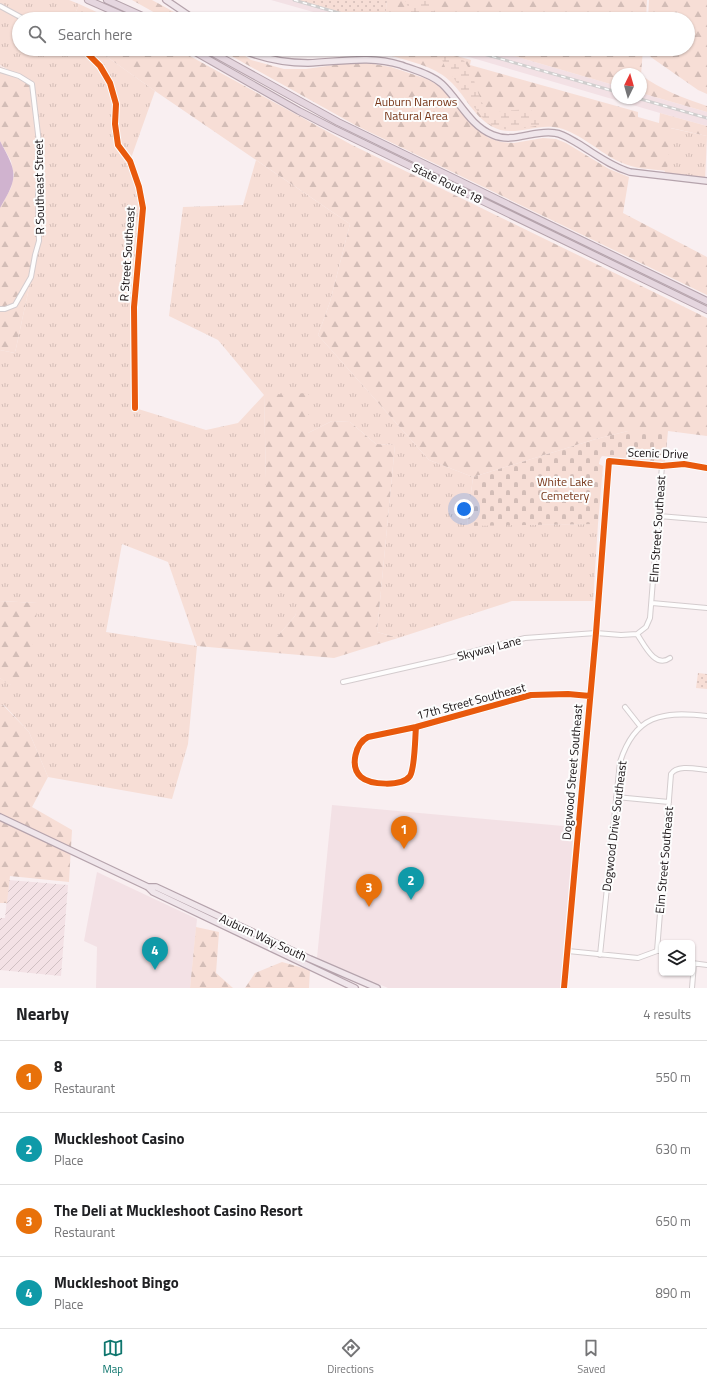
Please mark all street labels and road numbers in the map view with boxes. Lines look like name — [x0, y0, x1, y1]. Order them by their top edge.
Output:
street label: R Southeast Street — [29, 138, 49, 235]
street label: State Route 18 — [409, 158, 486, 208]
street label: R Street Southeast — [114, 205, 140, 302]
street label: Scenic Drive — [627, 442, 689, 464]
street label: Elm Street Southeast — [644, 474, 670, 583]
street label: Skyway Lane — [455, 630, 523, 666]
street label: 17th Street Southeast — [414, 677, 528, 725]
street label: Dogwood Street Southeast — [557, 703, 587, 841]
street label: Dogwood Drive Southeast — [597, 759, 632, 892]
street label: Elm Street Southeast — [650, 805, 678, 914]
street label: Auburn Way South — [216, 908, 310, 966]

